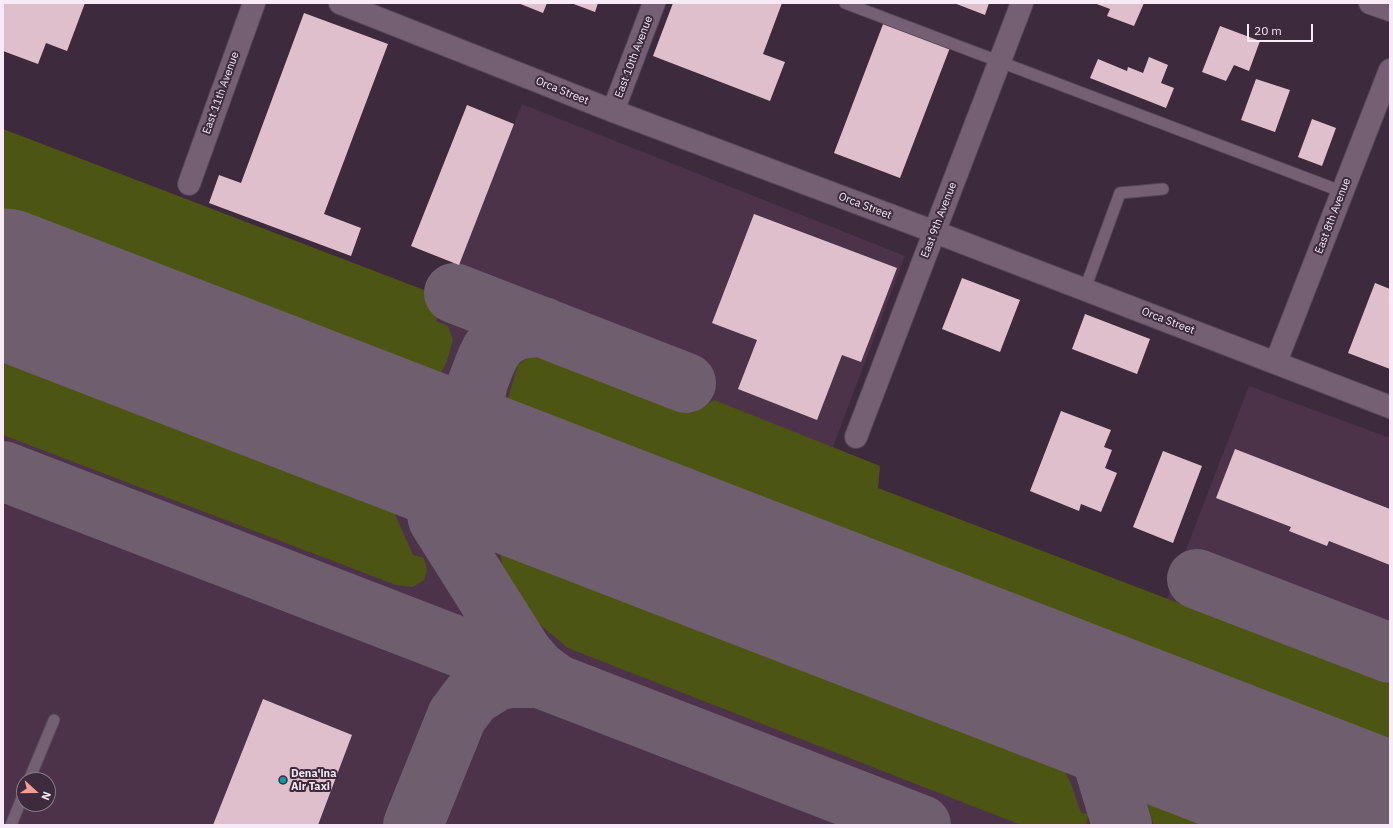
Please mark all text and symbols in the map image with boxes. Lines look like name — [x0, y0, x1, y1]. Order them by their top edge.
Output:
street label: East 10th Avenue — [612, 14, 656, 100]
scale bar — [1249, 16, 1315, 42]
text: 20 m — [1254, 23, 1282, 38]
street label: East 11th Avenue — [200, 50, 242, 136]
street label: Orca Street — [534, 74, 590, 108]
street label: East 8th Avenue — [1312, 176, 1354, 256]
street label: East 9th Avenue — [918, 180, 960, 260]
street label: Orca Street — [837, 190, 893, 222]
street label: Orca Street — [1140, 305, 1196, 337]
place label: Dena'ina Air Taxi — [291, 767, 336, 793]
north arrow — [16, 772, 56, 812]
marker: Dena'ina Air Taxi — [278, 775, 288, 785]
text: N — [38, 790, 54, 802]

